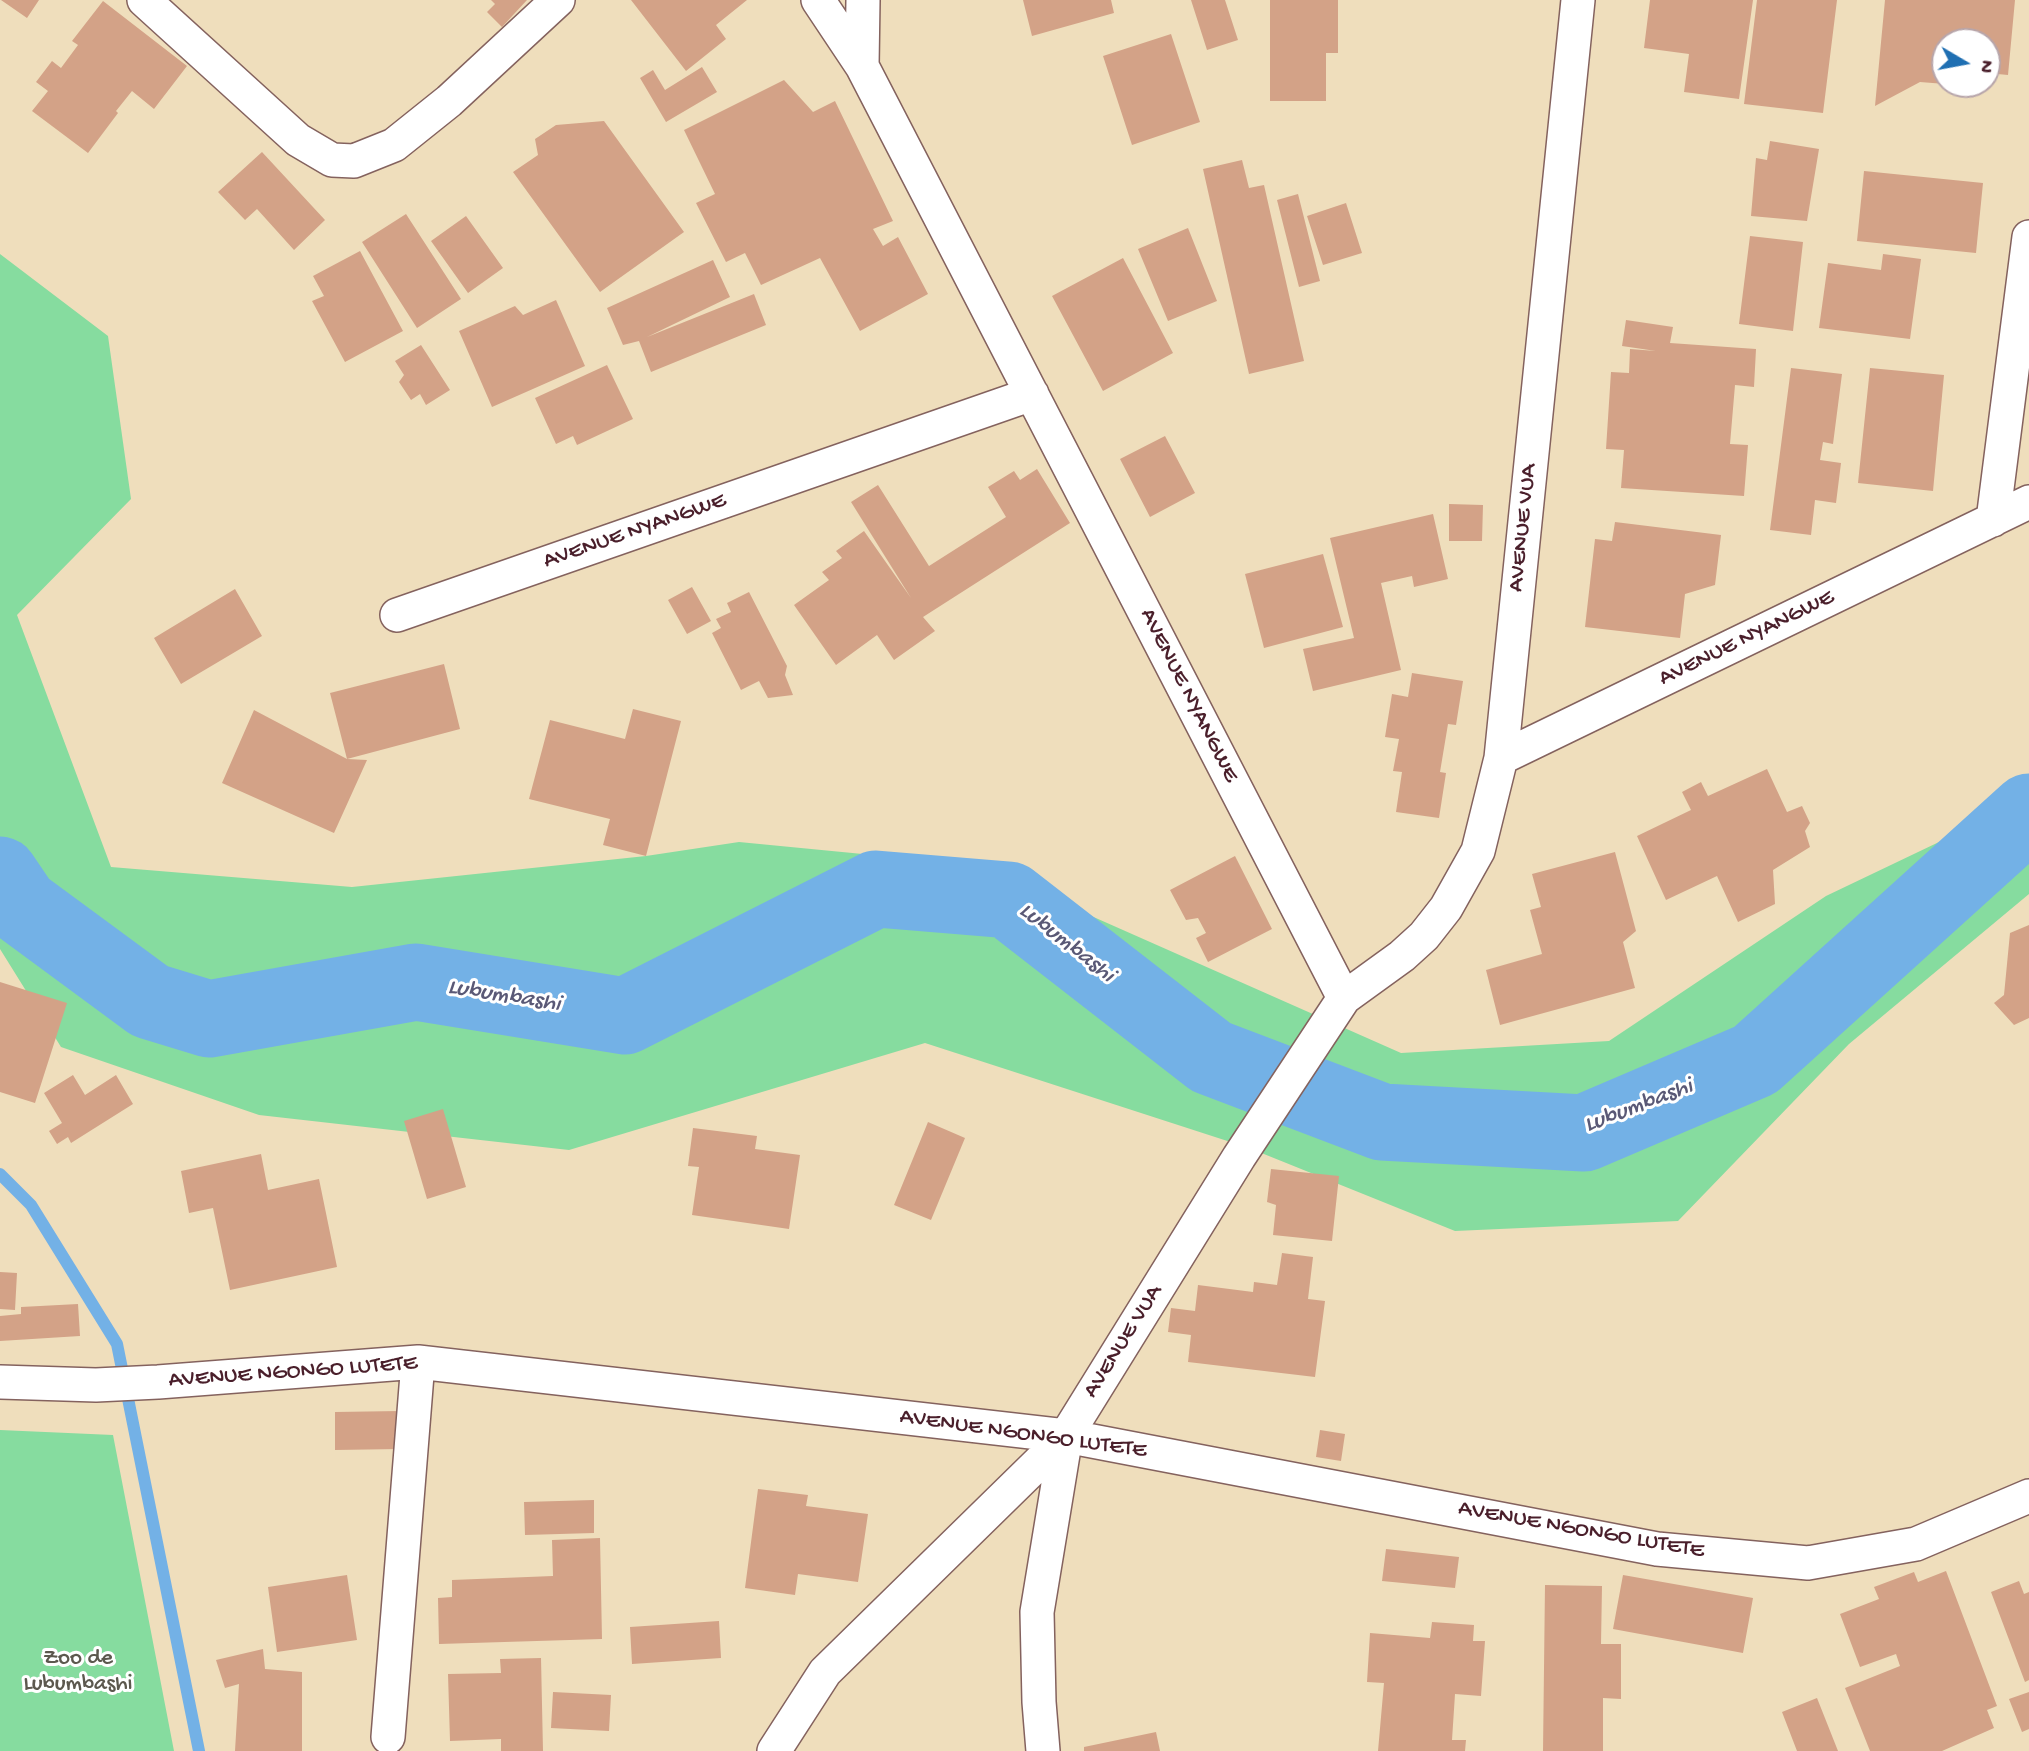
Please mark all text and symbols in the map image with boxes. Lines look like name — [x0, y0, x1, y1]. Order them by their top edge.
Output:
north arrow — [1931, 28, 2001, 98]
text: N — [1973, 58, 1998, 74]
street label: AVENUE VUA — [1504, 463, 1544, 593]
street label: AVENUE NYANGWE — [540, 488, 730, 576]
street label: AVENUE NYANGWE — [1655, 585, 1839, 693]
street label: AVENUE NYANGWE — [1132, 604, 1244, 788]
water label: Lubumbashi — [1012, 898, 1120, 990]
water label: Lubumbashi — [445, 974, 563, 1020]
water label: Lubumbashi — [1581, 1073, 1697, 1141]
street label: AVENUE VUA — [1078, 1280, 1170, 1404]
street label: AVENUE NGONGO LUTETE — [168, 1351, 418, 1395]
street label: AVENUE NGONGO LUTETE — [898, 1404, 1148, 1466]
street label: AVENUE NGONGO LUTETE — [1456, 1496, 1706, 1566]
park label: Zoo de Lubumbashi — [23, 1645, 133, 1699]

